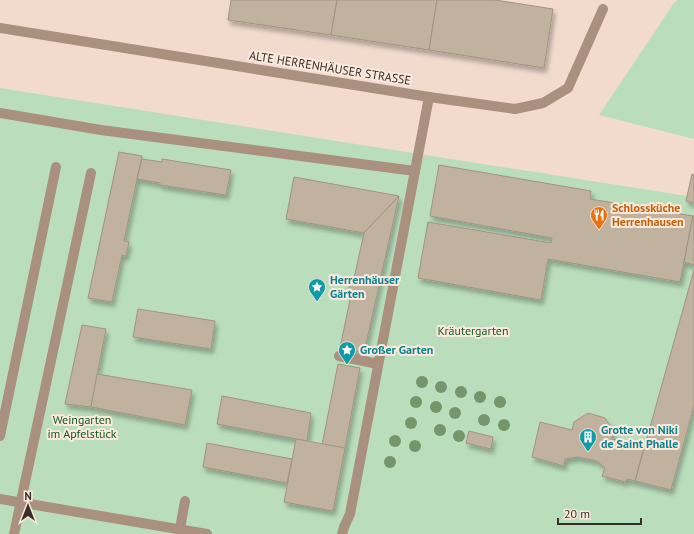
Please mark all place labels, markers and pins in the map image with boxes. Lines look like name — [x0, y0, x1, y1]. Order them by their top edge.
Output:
place label: Schlossküche Herrenhausen — [612, 200, 684, 229]
restaurant icon: Schlossküche Herrenhausen — [589, 205, 609, 230]
place label: Herrenhäuser Gärten — [330, 272, 400, 301]
place icon: Herrenhäuser Gärten — [307, 277, 327, 302]
place icon: Großer Garten — [337, 340, 357, 365]
place label: Großer Garten — [360, 342, 433, 357]
place label: Grotte von Niki de Saint Phalle — [601, 422, 678, 451]
building icon: Grotte von Niki de Saint Phalle — [578, 427, 598, 452]

